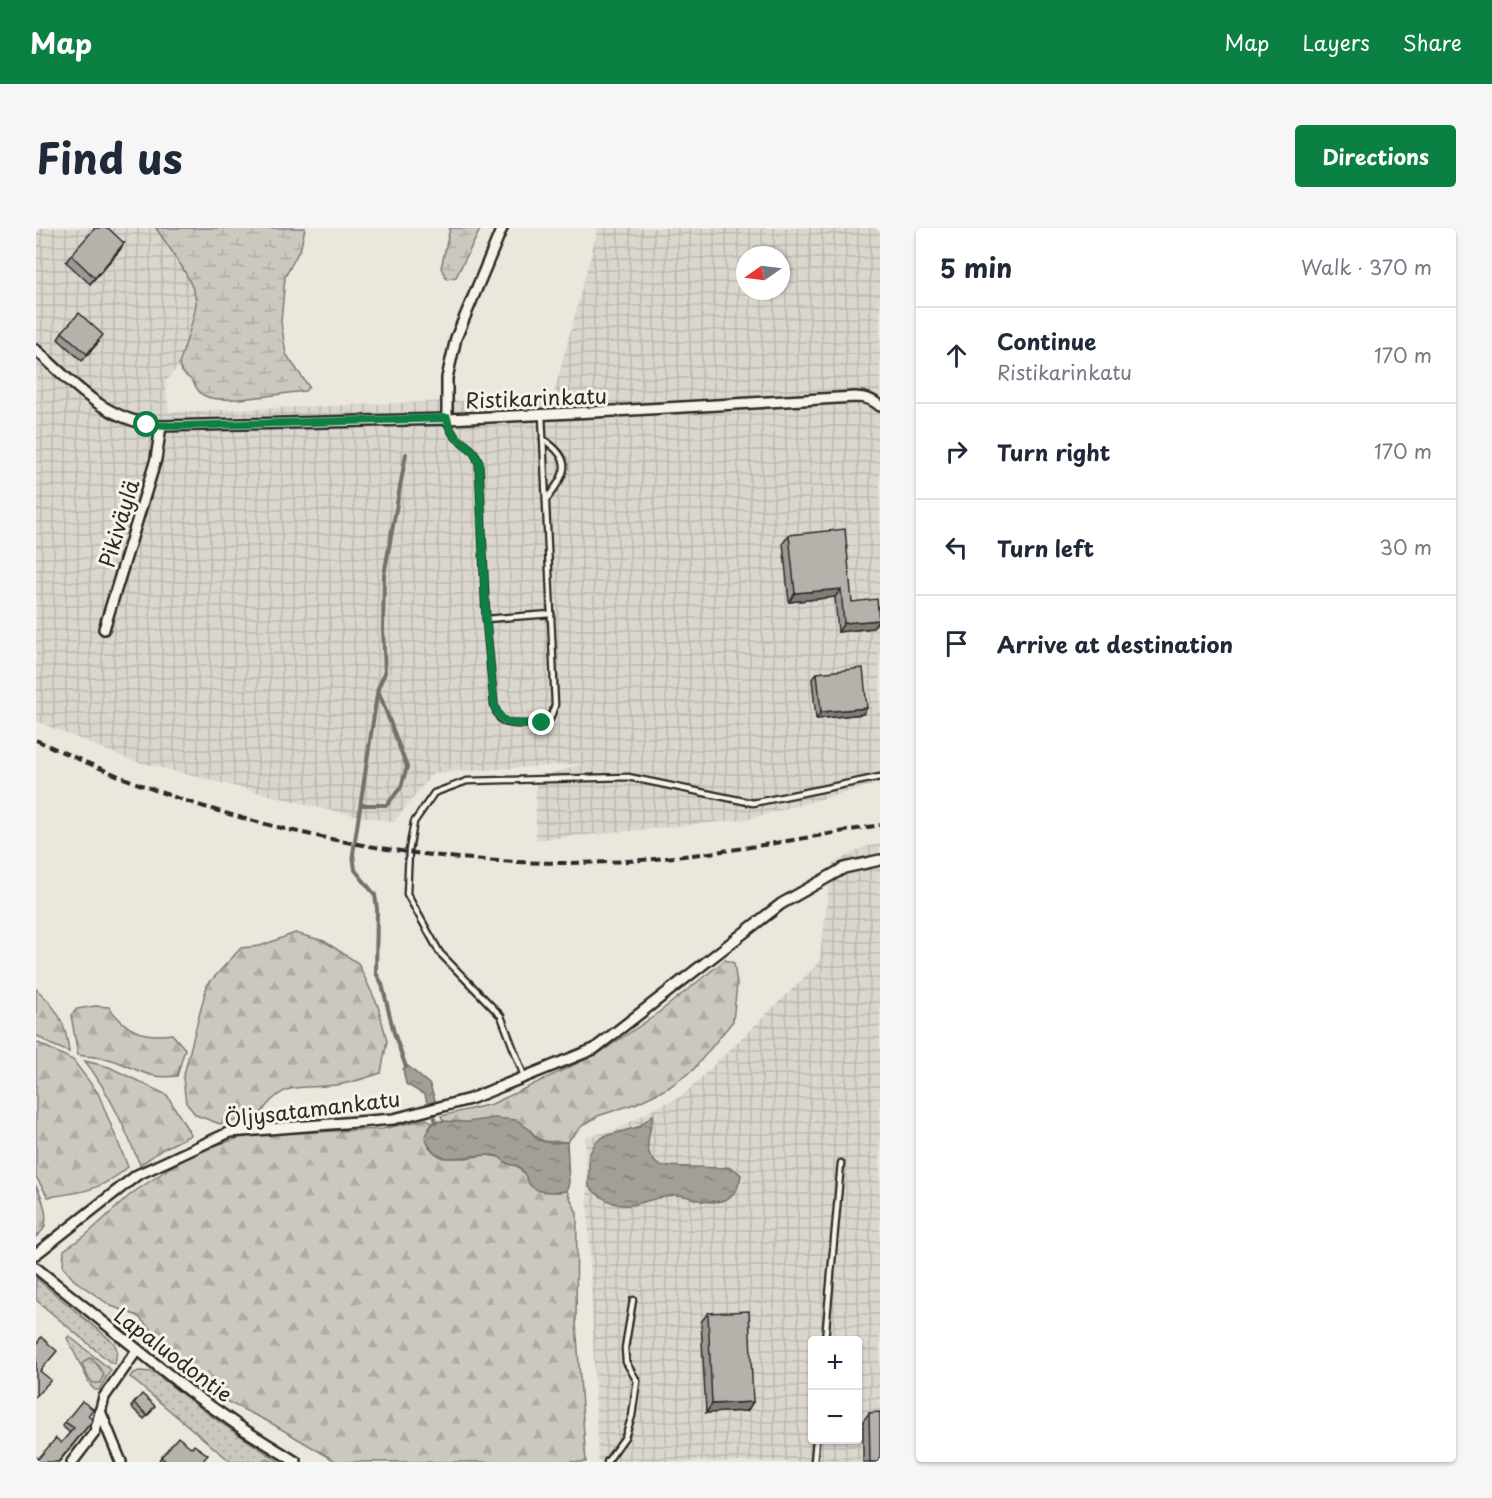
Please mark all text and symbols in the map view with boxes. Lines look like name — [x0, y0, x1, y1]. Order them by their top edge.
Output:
text: Map — [30, 21, 92, 64]
text: Map — [1225, 26, 1269, 58]
text: Layers — [1302, 26, 1370, 58]
text: Share — [1403, 26, 1462, 58]
text: Find us — [36, 125, 183, 188]
button: Directions — [1295, 125, 1456, 187]
north arrow — [736, 246, 790, 300]
text: 5 min — [940, 248, 1012, 287]
text: Walk · 370 m — [1301, 252, 1432, 282]
text: Continue — [997, 324, 1096, 357]
icon: ahead — [940, 339, 973, 372]
text: 170 m — [1374, 340, 1432, 370]
text: Ristikarinkatu — [997, 357, 1132, 387]
street label: Ristikarinkatu — [465, 379, 607, 415]
route start — [133, 411, 159, 437]
icon: right — [940, 435, 973, 468]
text: Turn right — [997, 435, 1110, 468]
text: 170 m — [1374, 436, 1432, 466]
street label: Pikiväylä — [90, 475, 146, 571]
icon: left — [940, 531, 973, 564]
text: Turn left — [997, 531, 1094, 564]
text: 30 m — [1379, 532, 1432, 562]
icon: arrive — [940, 627, 973, 660]
text: Arrive at destination — [997, 627, 1233, 660]
route end — [528, 709, 554, 735]
street label: Öljysatamankatu — [222, 1081, 402, 1135]
street label: Lapaluodontie — [108, 1299, 240, 1409]
map controls — [808, 1336, 862, 1444]
button: + — [808, 1336, 862, 1390]
button: − — [808, 1390, 862, 1444]

